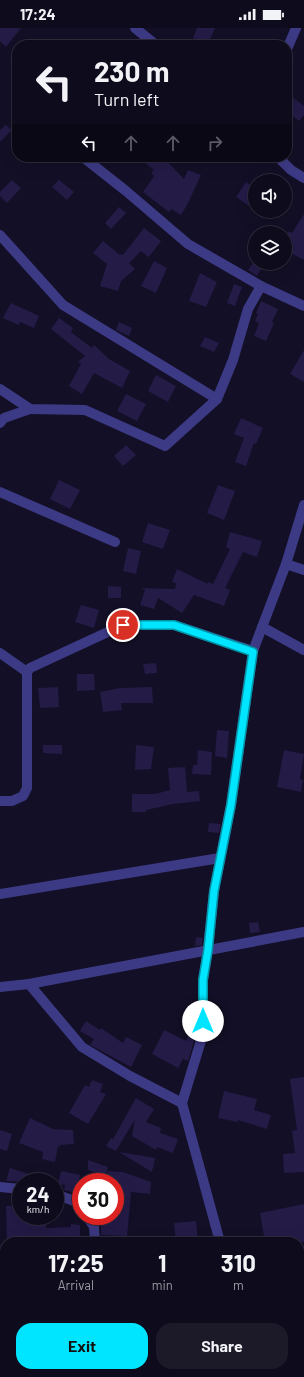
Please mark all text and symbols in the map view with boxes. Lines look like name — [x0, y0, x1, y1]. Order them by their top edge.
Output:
text: 17:24 — [20, 5, 56, 23]
text: 230 m — [94, 54, 169, 88]
icon: left — [28, 56, 80, 108]
text: Turn left — [94, 88, 160, 110]
icon: left — [78, 132, 100, 154]
icon: ahead — [120, 132, 142, 154]
icon: ahead — [162, 132, 184, 154]
icon: right — [204, 132, 226, 154]
map controls — [248, 174, 292, 270]
button: sound — [248, 174, 292, 218]
button: layers — [248, 226, 292, 270]
pin — [106, 608, 140, 642]
icon: arrive — [112, 614, 134, 636]
position arrow — [182, 1000, 224, 1042]
speed limit sign: 30 — [72, 1173, 124, 1225]
text: 24 — [26, 1182, 50, 1206]
text: km/h — [27, 1203, 49, 1215]
text: 17:25 — [48, 1248, 104, 1277]
text: 1 — [158, 1248, 166, 1277]
text: 310 — [221, 1248, 256, 1277]
text: Arrival — [58, 1277, 94, 1293]
text: min — [152, 1277, 173, 1293]
text: m — [233, 1277, 244, 1293]
button: Exit — [16, 1323, 148, 1369]
button: Share — [156, 1323, 288, 1369]

